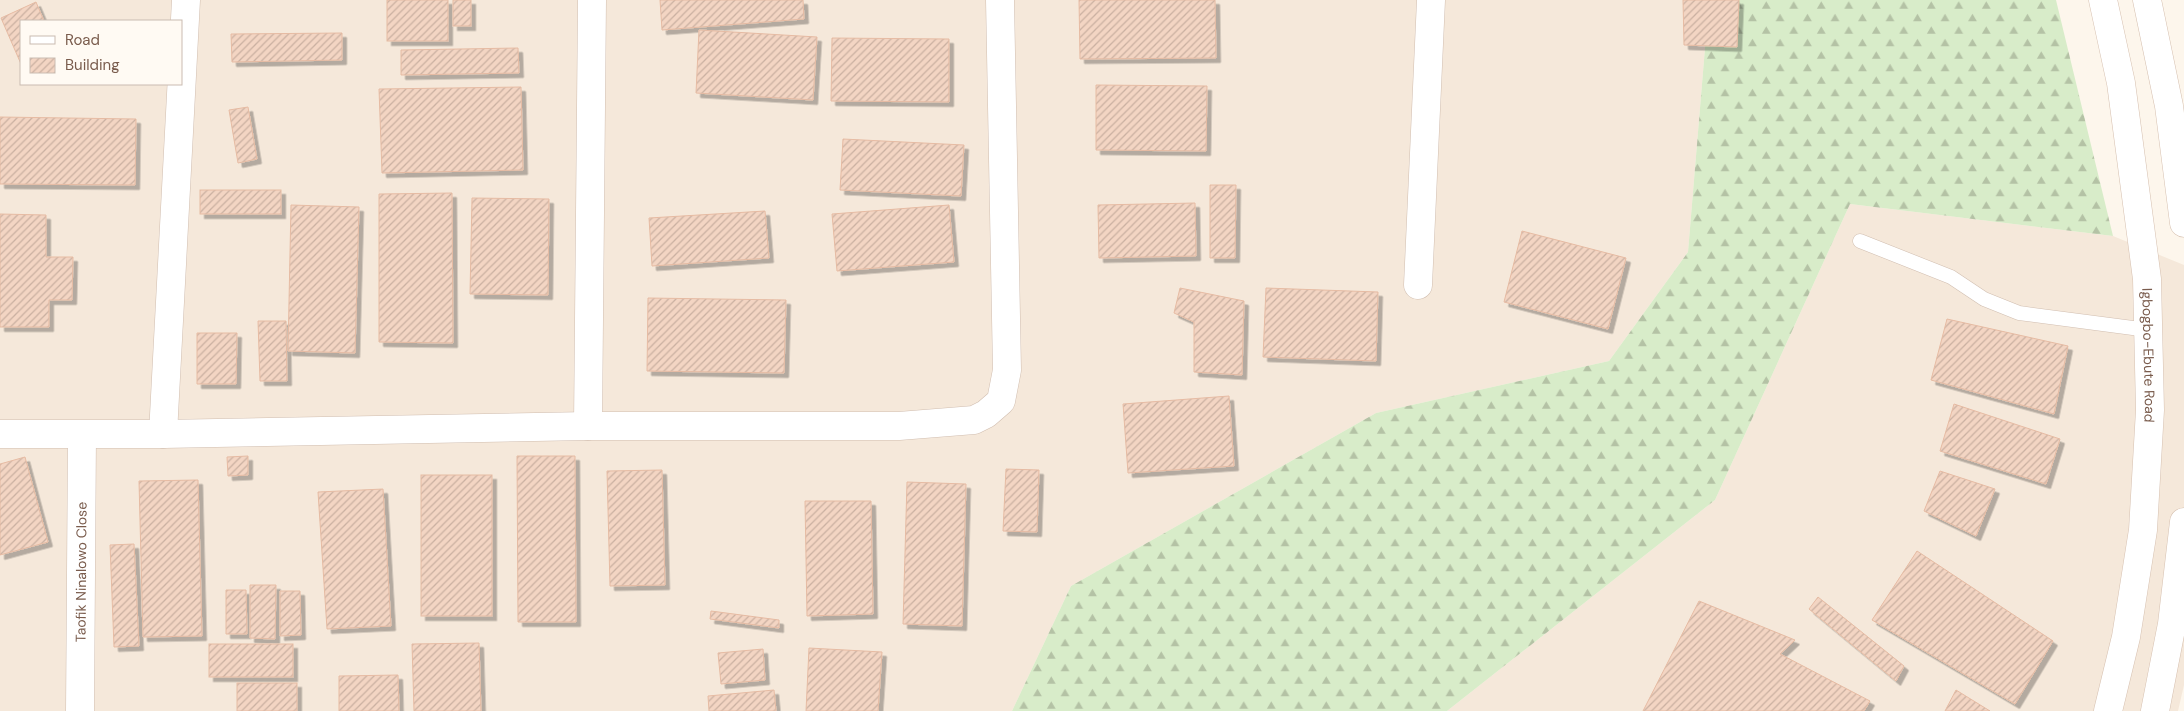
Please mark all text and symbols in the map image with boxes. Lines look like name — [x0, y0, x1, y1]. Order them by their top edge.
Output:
legend — [20, 20, 182, 85]
text: Road — [65, 30, 100, 50]
text: Building — [65, 55, 120, 75]
street label: Igbogbo-Ebute Road — [2138, 288, 2159, 423]
street label: Taofik Ninalowo Close — [71, 502, 91, 642]

